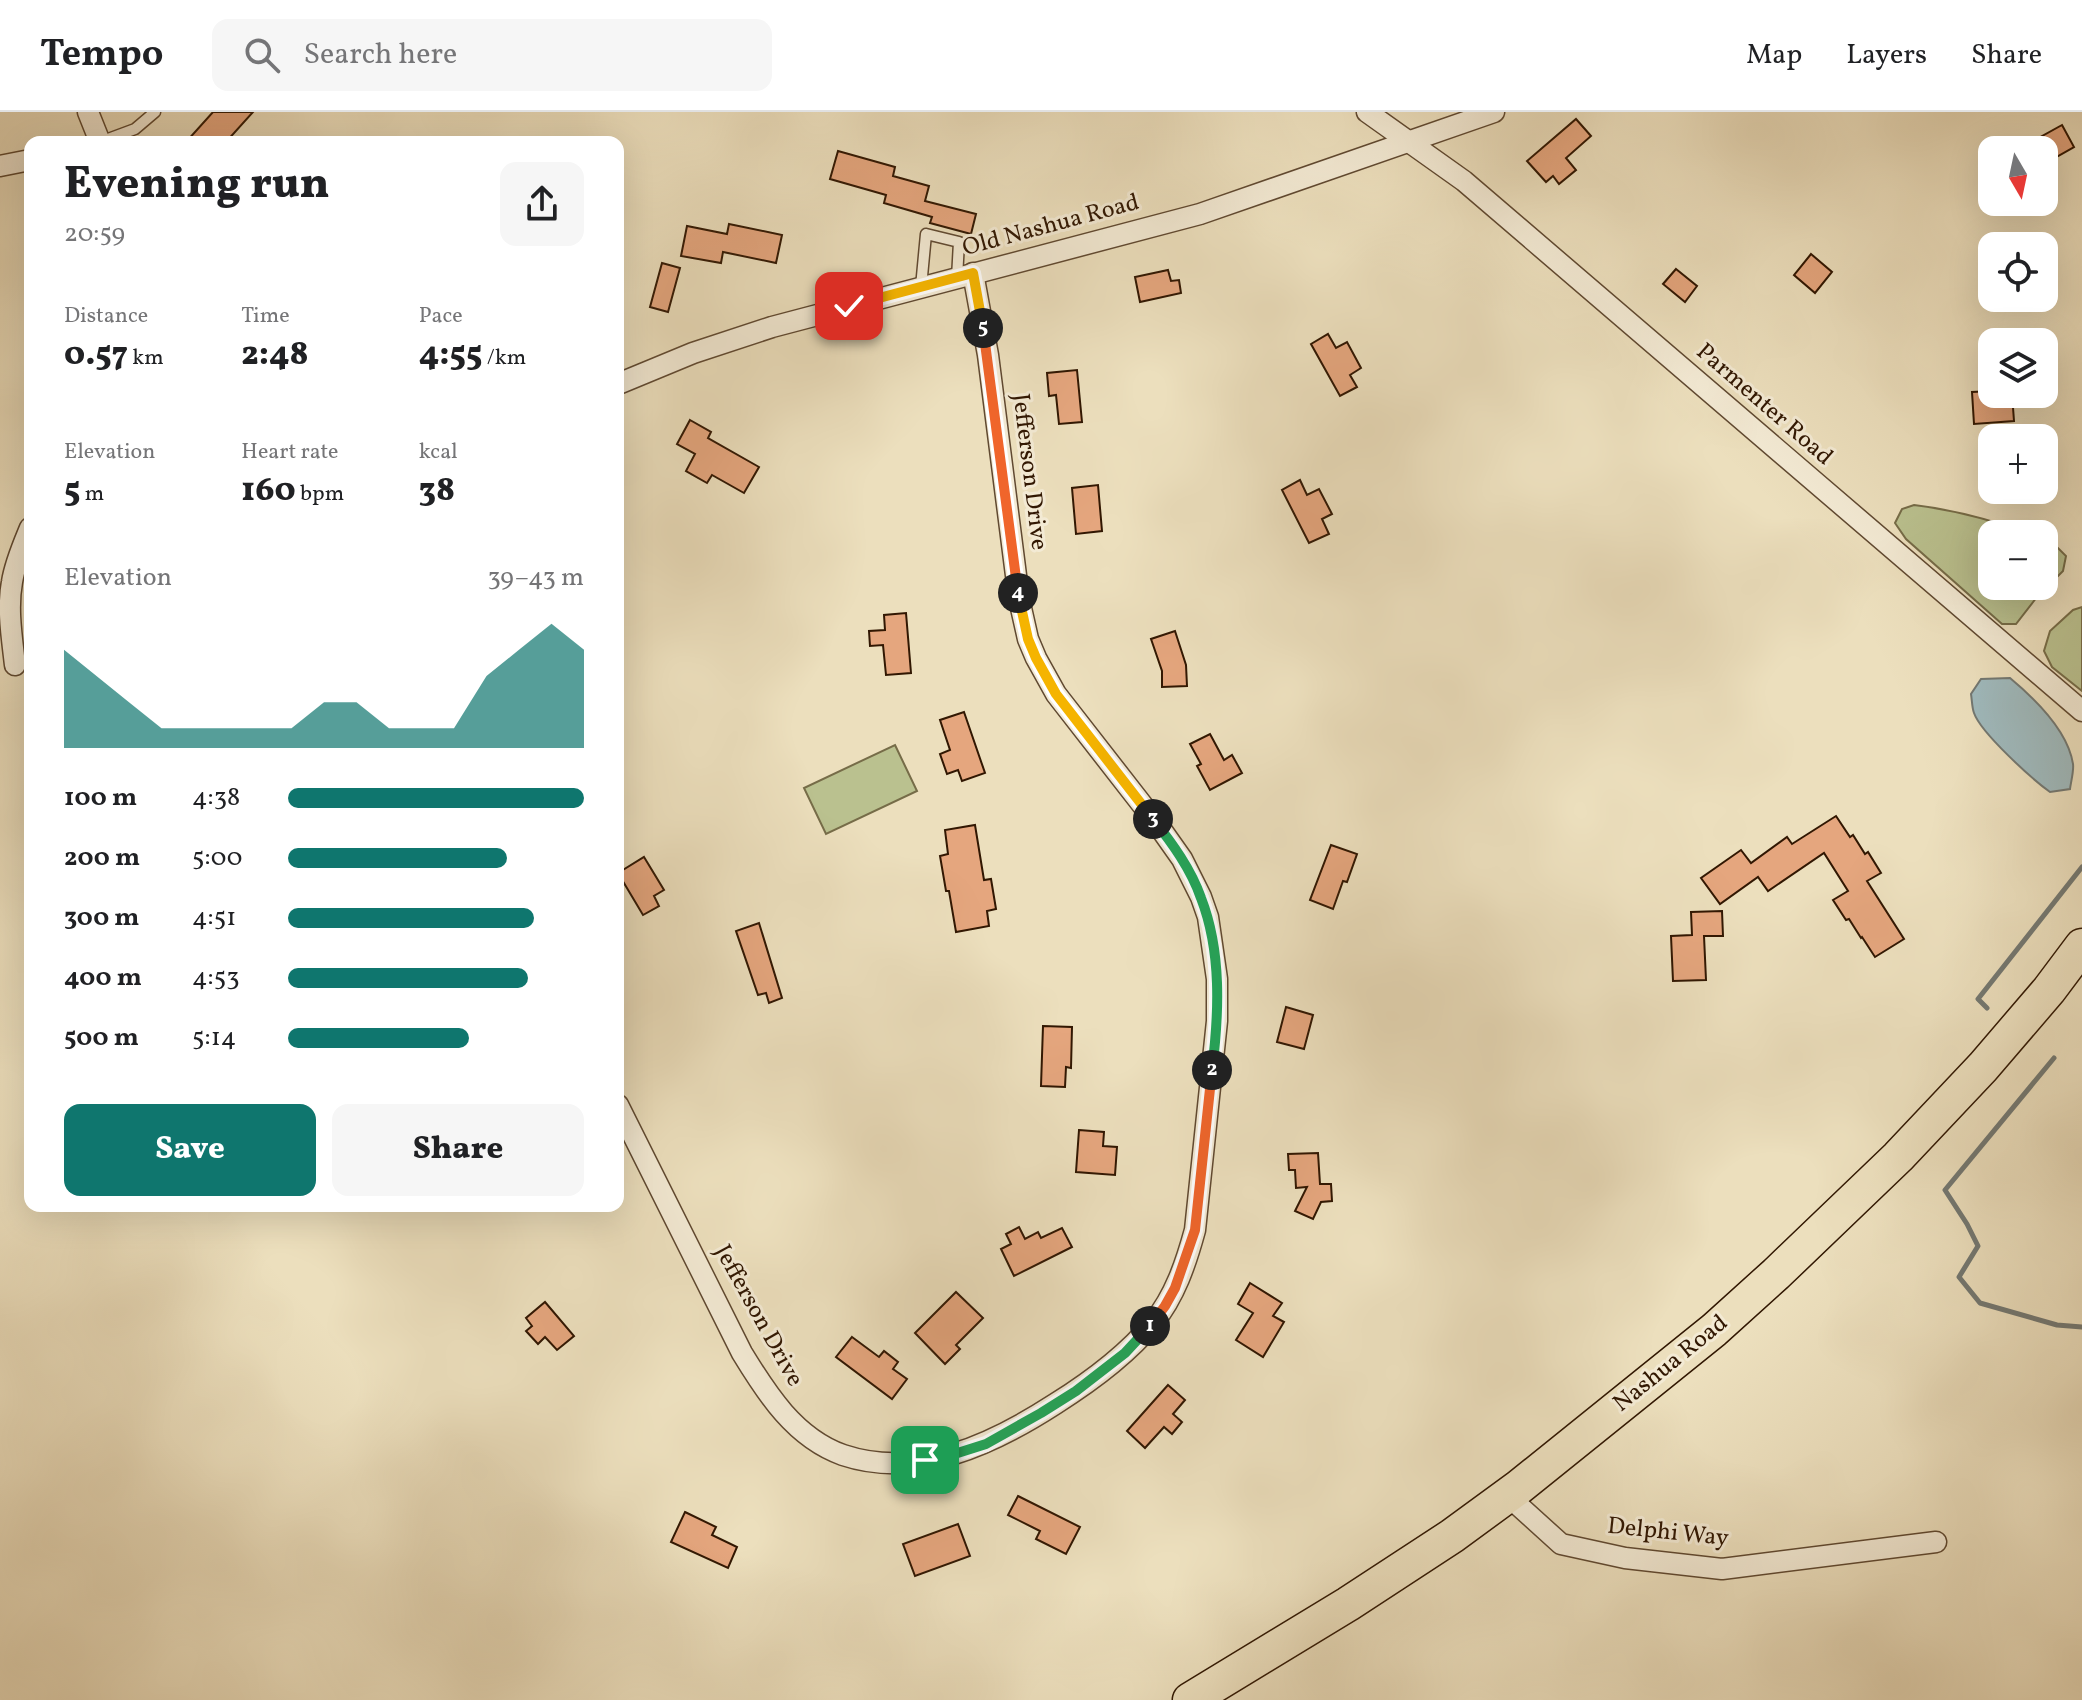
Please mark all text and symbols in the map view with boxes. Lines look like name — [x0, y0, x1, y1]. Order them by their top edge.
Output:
search box — [212, 19, 772, 91]
text: Tempo — [40, 29, 164, 82]
icon: search — [240, 33, 284, 77]
text: Search here — [304, 34, 457, 76]
text: Map — [1746, 36, 1802, 75]
text: Layers — [1846, 36, 1927, 75]
text: Share — [1971, 36, 2042, 75]
north arrow — [1978, 136, 2058, 216]
map controls — [1978, 136, 2058, 600]
text: Evening run — [64, 155, 330, 216]
button: share — [500, 162, 584, 246]
street label: Old Nashua Road — [959, 186, 1143, 266]
text: 20:59 — [64, 216, 125, 252]
button: locate — [1978, 232, 2058, 312]
pin — [815, 272, 883, 340]
icon: check — [827, 284, 871, 328]
text: Distance — [64, 301, 148, 332]
text: Time — [241, 301, 290, 332]
text: Pace — [419, 301, 463, 332]
pin: 5 — [963, 308, 1003, 348]
text: 5 — [978, 312, 988, 343]
button: layers — [1978, 328, 2058, 408]
text: 0.57 — [64, 332, 128, 379]
text: 2:48 — [241, 332, 309, 379]
text: 4:55 — [419, 332, 482, 379]
street label: Parmenter Road — [1688, 336, 1840, 474]
text: km — [128, 343, 164, 374]
text: /km — [482, 343, 526, 374]
street label: Jefferson Drive — [1003, 392, 1055, 552]
button: + — [1978, 424, 2058, 504]
text: Elevation — [64, 437, 155, 468]
text: Heart rate — [241, 437, 338, 468]
text: kcal — [419, 437, 458, 468]
text: 5 — [64, 468, 80, 515]
text: 160 — [241, 468, 296, 515]
text: 38 — [419, 468, 455, 515]
text: m — [80, 479, 104, 510]
text: bpm — [296, 479, 344, 510]
button: − — [1978, 520, 2058, 600]
text: Elevation — [64, 560, 172, 596]
text: 39–43 m — [487, 560, 584, 596]
pin: 4 — [998, 573, 1038, 613]
text: 4 — [1011, 577, 1025, 608]
text: 100 m — [64, 780, 137, 816]
text: 4:38 — [192, 780, 240, 816]
pin: 3 — [1133, 799, 1173, 839]
text: 3 — [1147, 803, 1159, 834]
text: 200 m — [64, 840, 140, 876]
text: 5:00 — [192, 840, 242, 876]
text: 300 m — [64, 900, 140, 936]
text: 4:51 — [192, 900, 236, 936]
text: 400 m — [64, 960, 142, 996]
text: 4:53 — [192, 960, 240, 996]
text: 500 m — [64, 1020, 139, 1056]
text: 5:14 — [192, 1020, 236, 1056]
pin: 2 — [1192, 1050, 1232, 1090]
text: 2 — [1206, 1054, 1218, 1085]
button: Save — [64, 1104, 316, 1196]
button: Share — [332, 1104, 584, 1196]
street label: Jefferson Drive — [705, 1239, 811, 1393]
pin: 1 — [1130, 1306, 1170, 1346]
street label: Nashua Road — [1606, 1307, 1736, 1421]
text: 1 — [1146, 1310, 1154, 1341]
pin — [891, 1426, 959, 1494]
icon: arrive — [903, 1438, 947, 1482]
street label: Delphi Way — [1606, 1510, 1730, 1556]

